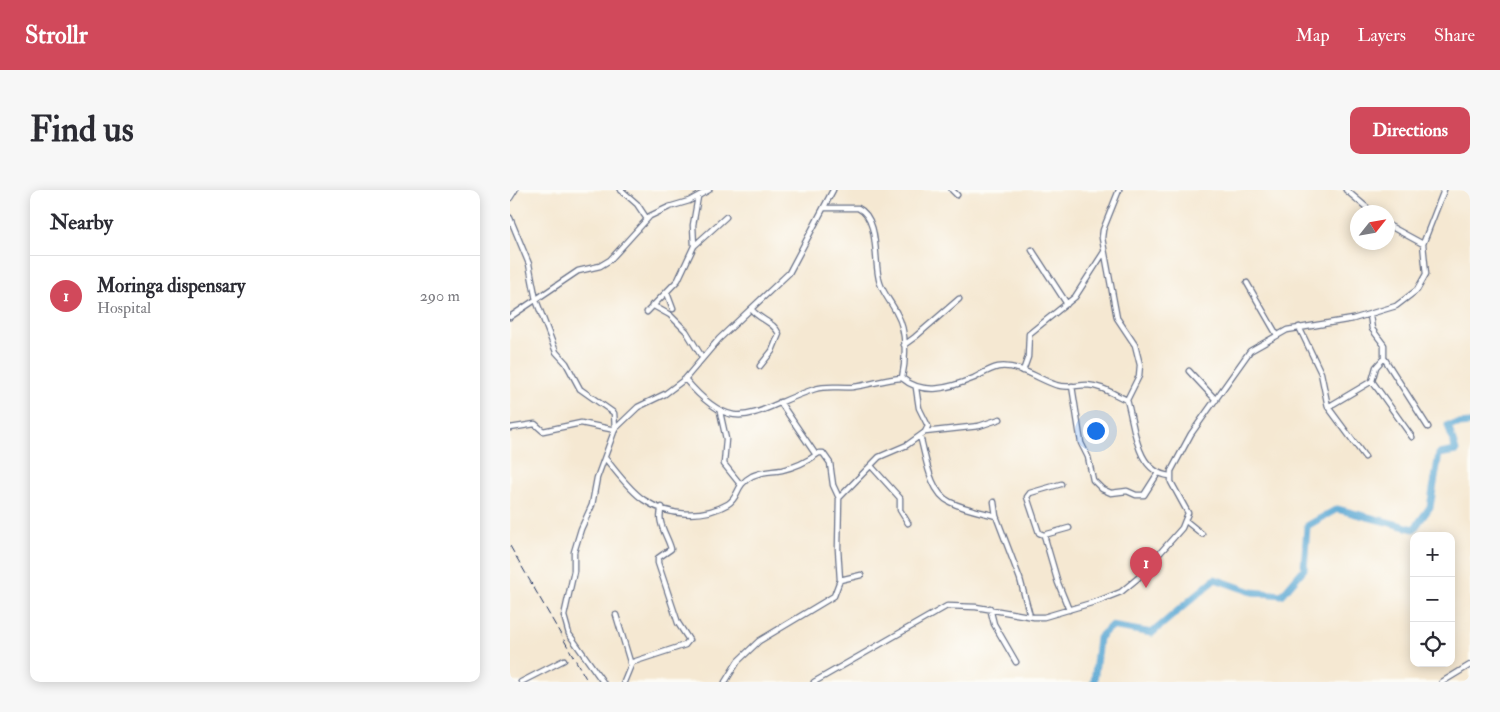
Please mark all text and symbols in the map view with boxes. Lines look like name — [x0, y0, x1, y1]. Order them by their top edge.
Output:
text: Strollr — [25, 20, 88, 51]
text: Map — [1296, 24, 1330, 47]
text: Layers — [1358, 24, 1406, 47]
text: Share — [1434, 24, 1475, 47]
button: Directions — [1350, 107, 1470, 154]
text: Find us — [30, 108, 134, 152]
north arrow — [1350, 205, 1395, 250]
text: Nearby — [50, 209, 113, 236]
text: Moringa dispensary — [97, 274, 245, 298]
text: 1 — [63, 286, 69, 306]
text: 290 m — [420, 286, 460, 306]
text: Hospital — [97, 298, 151, 318]
your location — [1083, 418, 1109, 444]
map controls — [1410, 532, 1455, 667]
button: + — [1410, 532, 1455, 577]
pin: 1 — [1130, 547, 1162, 588]
button: − — [1410, 577, 1455, 622]
button: locate — [1410, 622, 1455, 667]

